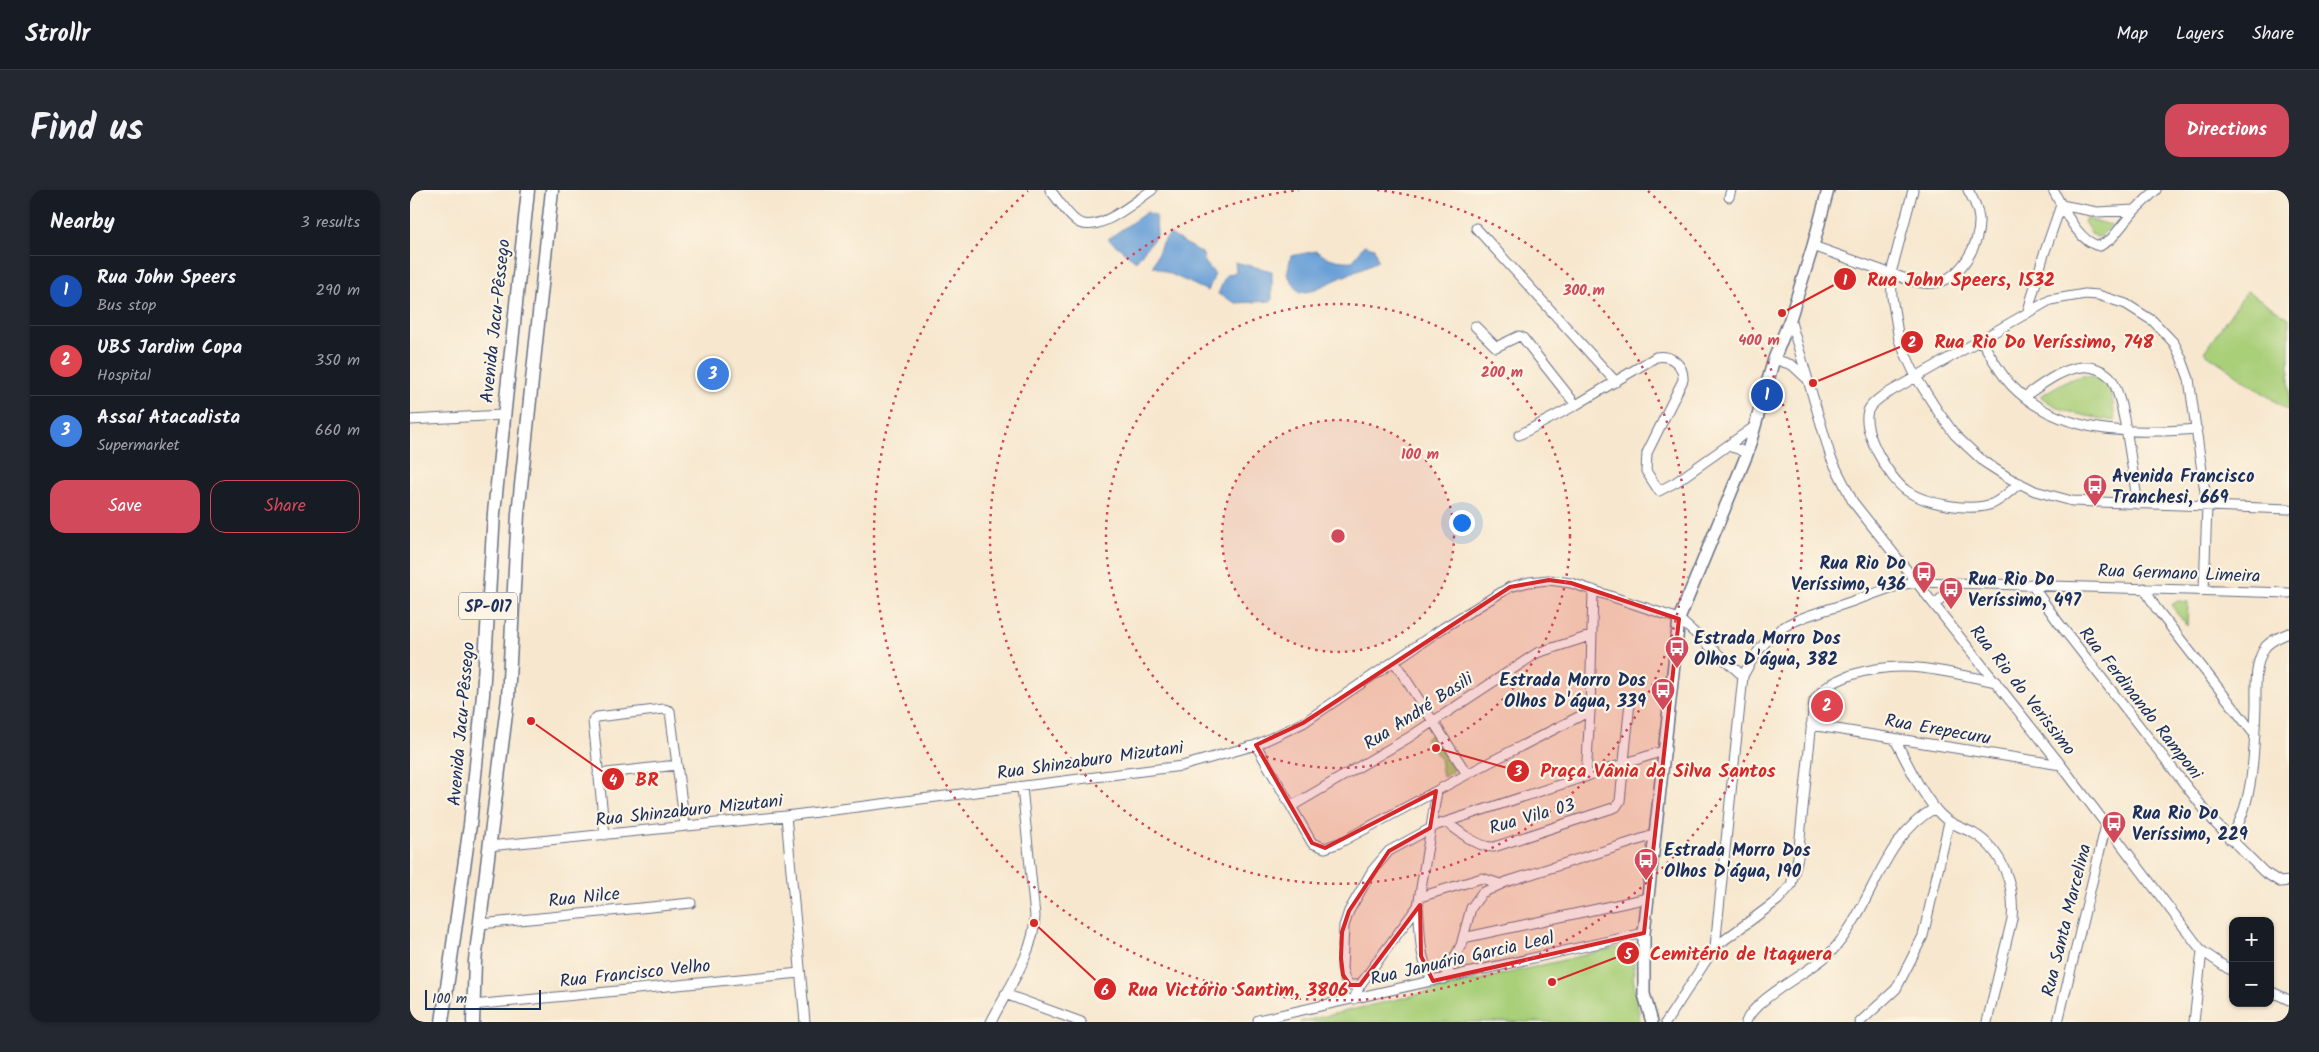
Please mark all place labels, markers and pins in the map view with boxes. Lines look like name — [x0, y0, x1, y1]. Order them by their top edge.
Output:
callout: Rua John Speers, 1532 — [1832, 262, 2065, 296]
callout: Rua Rio Do Veríssimo, 748 — [1899, 325, 2164, 359]
pin: 3 — [697, 355, 729, 393]
pin: 1 — [1751, 376, 1783, 414]
place label: Avenida Francisco Tranchesi, 669 — [2112, 463, 2255, 513]
bus stop icon: Avenida Francisco Tranchesi, 669 — [2082, 473, 2108, 507]
centre of rings — [1329, 527, 1347, 545]
place label: Rua Rio Do Veríssimo, 436 — [1791, 550, 1906, 600]
bus stop icon: Rua Rio Do Veríssimo, 436 — [1911, 560, 1937, 594]
place label: Rua Rio Do Veríssimo, 497 — [1968, 566, 2082, 616]
bus stop icon: Rua Rio Do Veríssimo, 497 — [1938, 576, 1964, 610]
place label: Estrada Morro Dos Olhos D'água, 382 — [1694, 625, 1841, 675]
bus stop icon: Estrada Morro Dos Olhos D'água, 382 — [1664, 635, 1690, 669]
place label: Estrada Morro Dos Olhos D'água, 339 — [1499, 667, 1647, 717]
bus stop icon: Estrada Morro Dos Olhos D'água, 339 — [1650, 677, 1676, 711]
pin: 2 — [1811, 687, 1843, 725]
callout: Praça Vânia da Silva Santos — [1505, 754, 1786, 788]
callout: BR — [600, 762, 668, 796]
place label: Rua Rio Do Veríssimo, 229 — [2132, 800, 2248, 850]
bus stop icon: Rua Rio Do Veríssimo, 229 — [2101, 810, 2127, 844]
place label: Estrada Morro Dos Olhos D'água, 190 — [1664, 837, 1811, 887]
bus stop icon: Estrada Morro Dos Olhos D'água, 190 — [1633, 847, 1659, 881]
callout: Cemitério de Itaquera — [1615, 936, 1843, 970]
callout: Rua Victório Santim, 3806 — [1092, 972, 1358, 1006]

